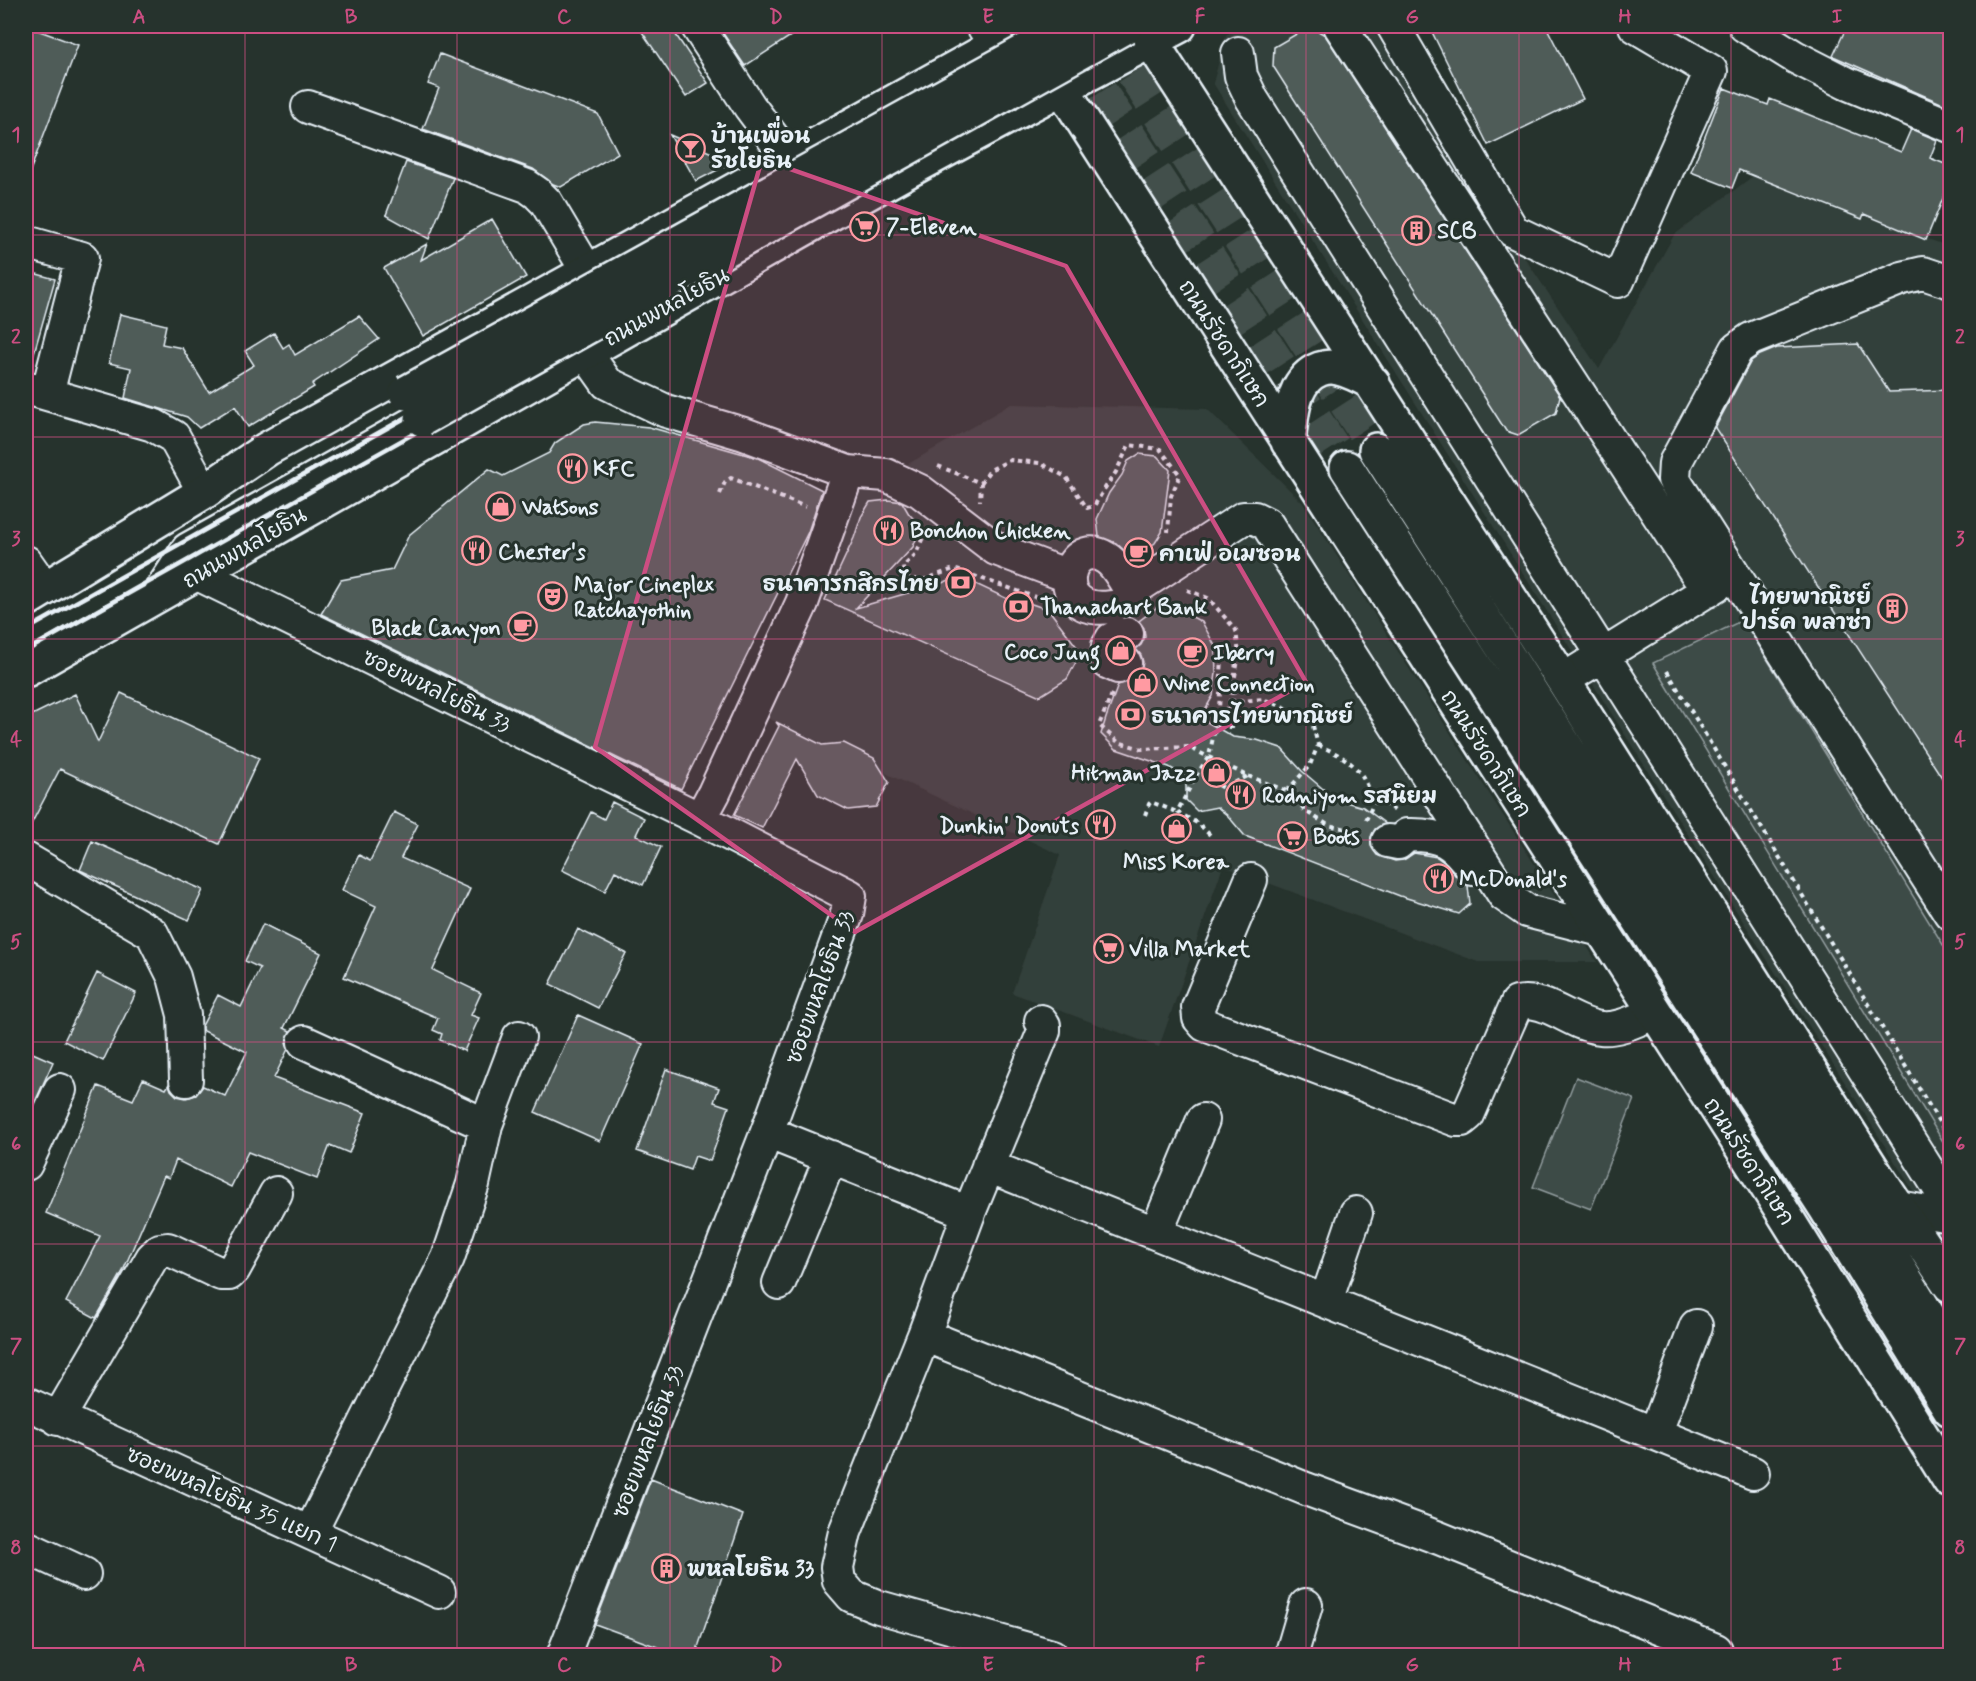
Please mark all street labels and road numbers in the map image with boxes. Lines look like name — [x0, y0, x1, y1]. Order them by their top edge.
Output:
street label: ถนนพหลโยธิน — [599, 260, 735, 354]
street label: ถนนรัชดาภิเษก — [1172, 274, 1276, 413]
street label: ถนนพหลโยธิน — [177, 500, 312, 596]
street label: ซอยพหลโยธิน 33 — [357, 642, 516, 740]
street label: ถนนรัชดาภิเษก — [1434, 684, 1538, 823]
street label: ซอยพหลโยธิน 33 — [778, 906, 862, 1068]
street label: ถนนรัชดาภิเษก — [1697, 1092, 1801, 1231]
street label: ซอยพหลโยธิน 33 — [605, 1361, 691, 1522]
street label: ซอยพหลโยธิน 35 แยก 1 — [121, 1439, 342, 1559]

